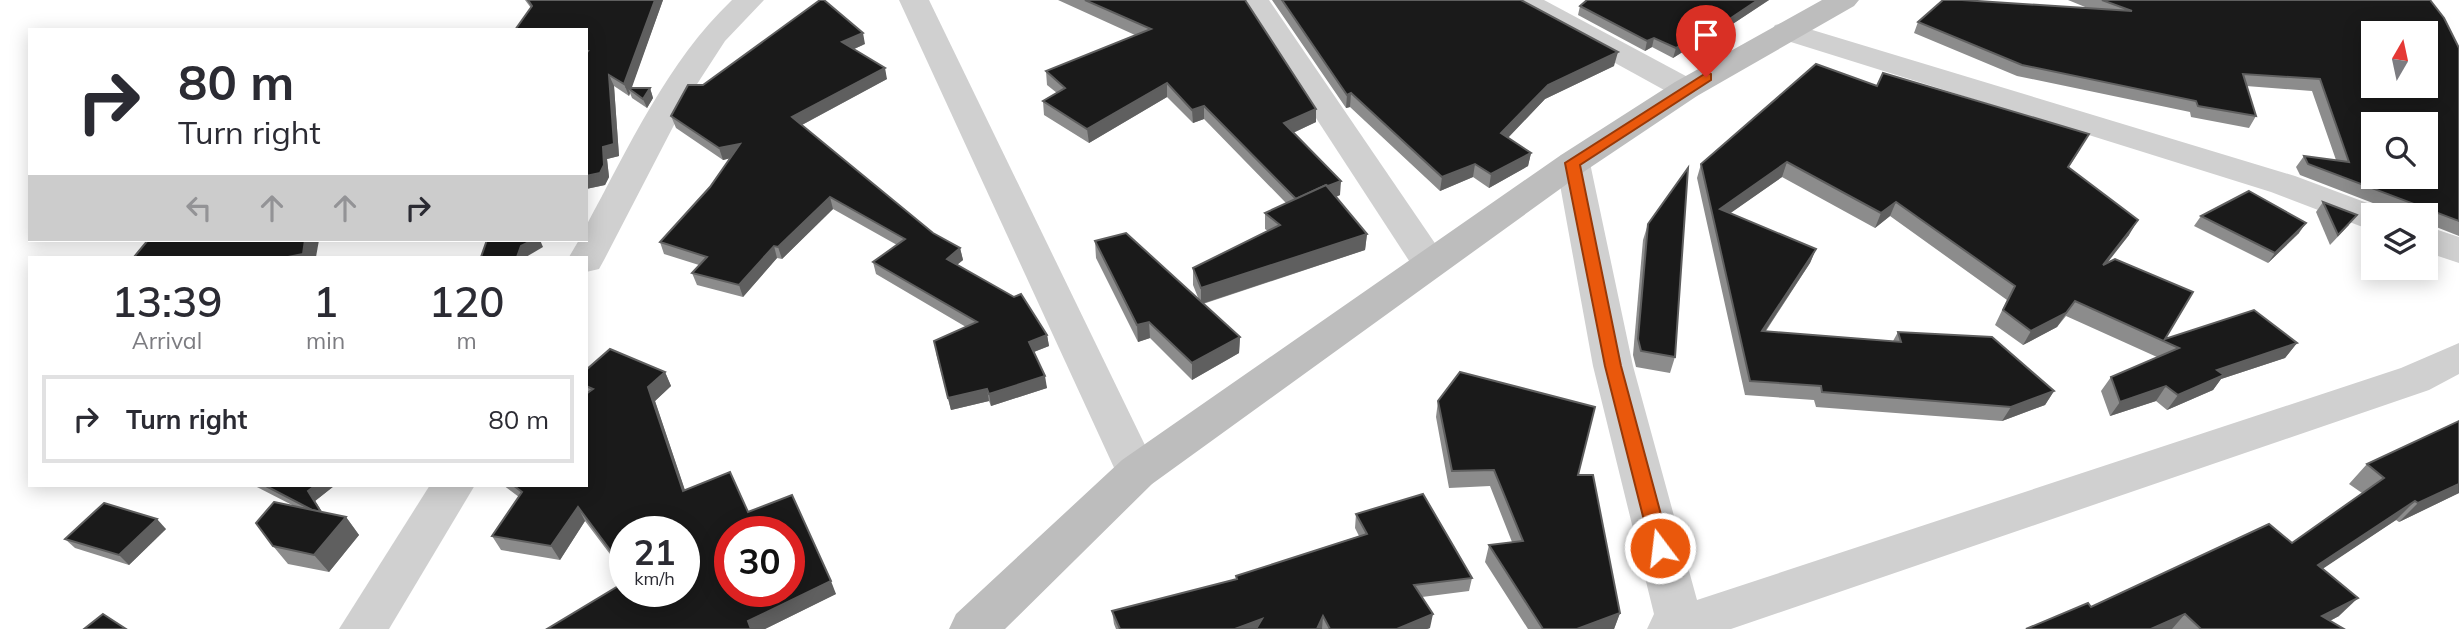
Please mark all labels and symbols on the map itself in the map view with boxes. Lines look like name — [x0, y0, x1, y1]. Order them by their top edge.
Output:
pin — [1676, 5, 1736, 77]
north arrow — [2361, 21, 2438, 98]
position arrow — [1623, 511, 1697, 585]
speed limit sign: 30 — [714, 516, 805, 607]

